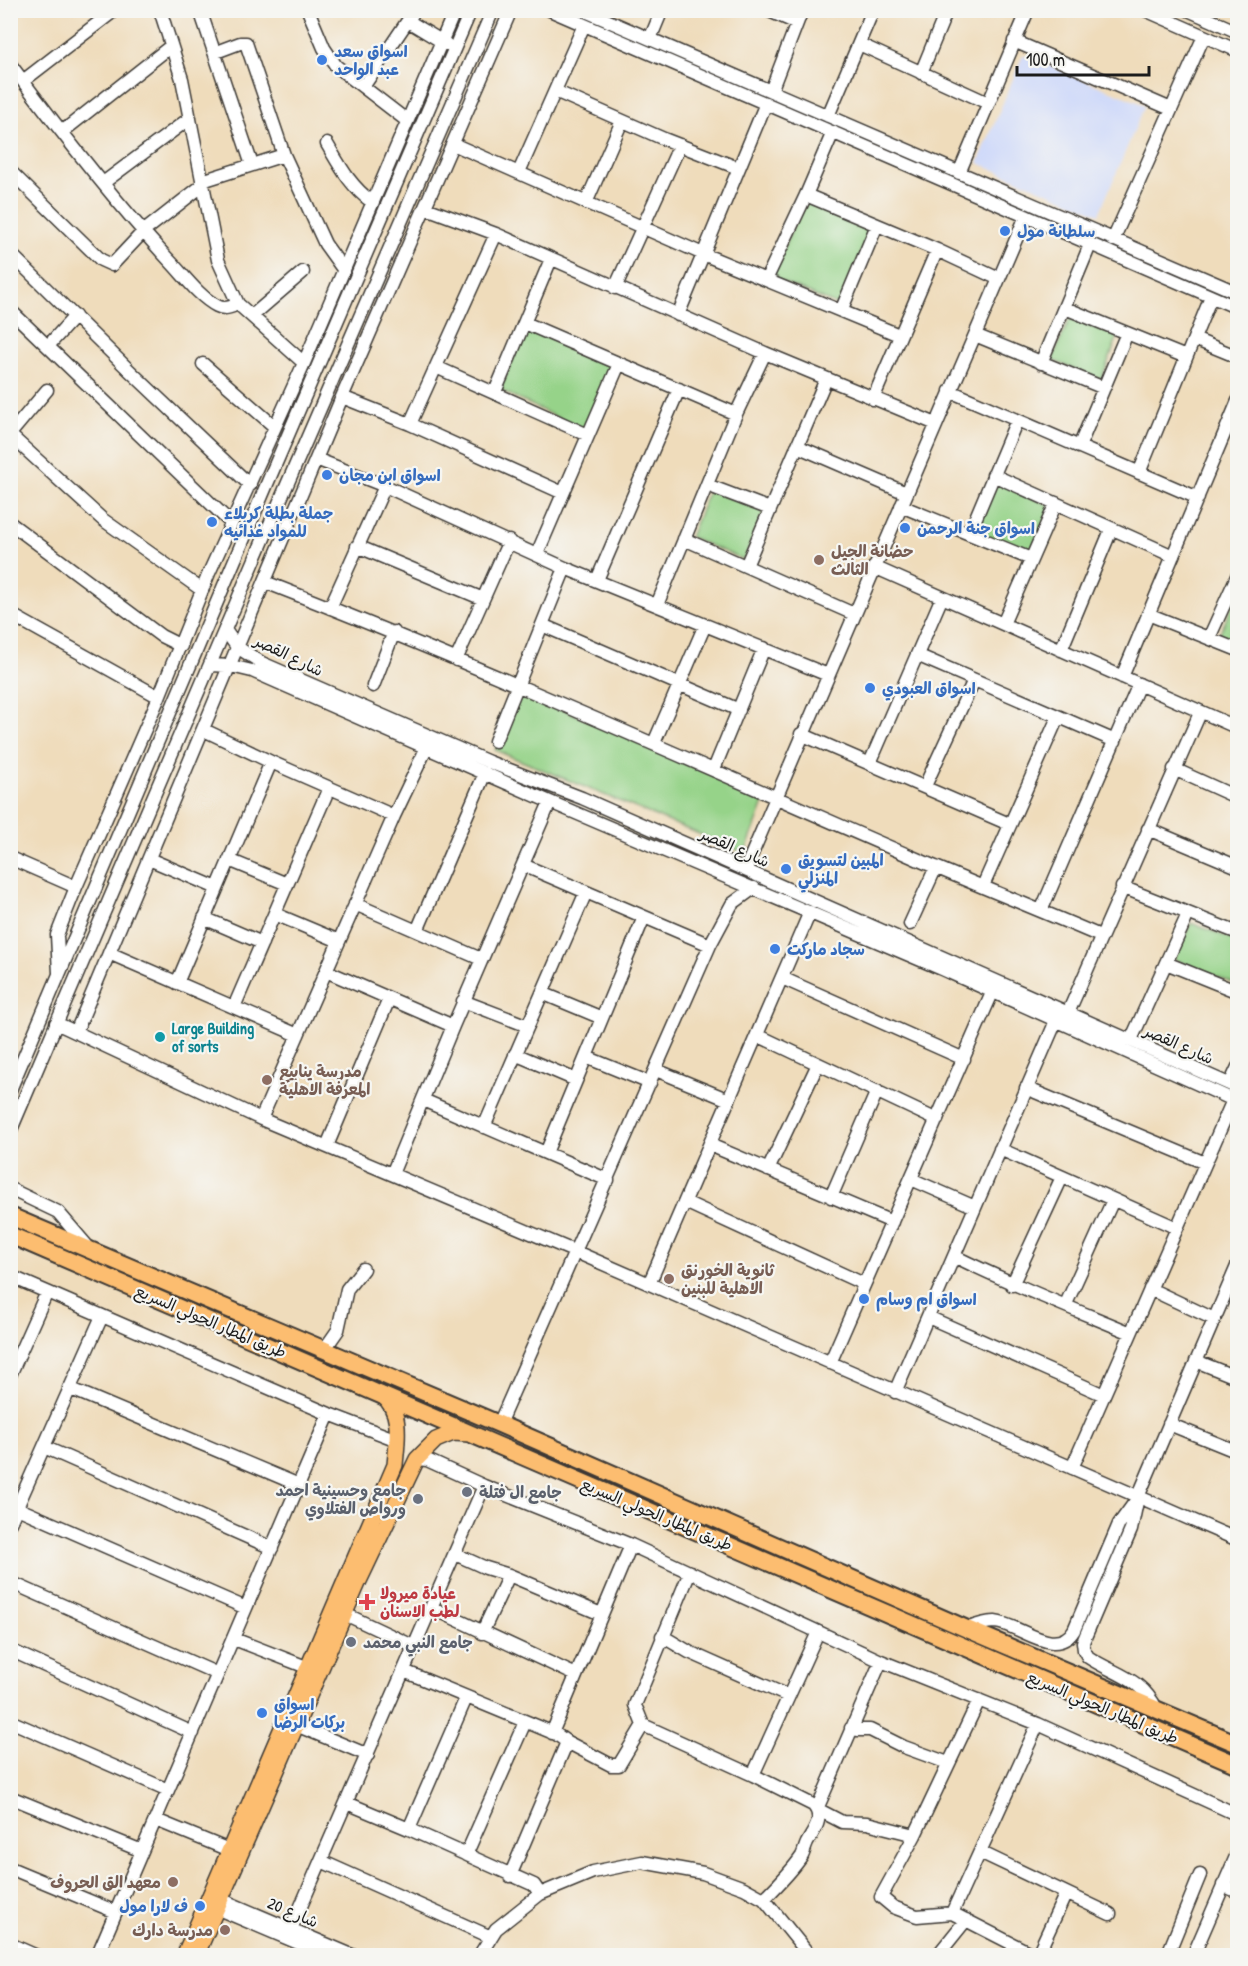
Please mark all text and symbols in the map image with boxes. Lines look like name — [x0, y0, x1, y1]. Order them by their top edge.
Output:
scale bar — [1017, 39, 1149, 77]
place label: اسواق سعد عبد الواحد — [334, 40, 408, 81]
text: 100 m — [1026, 47, 1065, 72]
marker: اسواق سعد عبد الواحد — [315, 53, 329, 67]
place label: سلطانة مول — [1017, 220, 1095, 242]
marker: سلطانة مول — [998, 224, 1012, 238]
place label: اسواق ابن مجان — [339, 464, 441, 486]
marker: اسواق ابن مجان — [320, 468, 334, 482]
place label: جملة بطلة كربلاء للمواد غذائيه — [224, 502, 333, 542]
marker: جملة بطلة كربلاء للمواد غذائيه — [205, 515, 219, 529]
place label: اسواق جنة الرحمن — [917, 517, 1035, 539]
marker: اسواق جنة الرحمن — [898, 521, 912, 535]
place label: حضانة الجيل الثالث — [831, 540, 914, 580]
marker: حضانة الجيل الثالث — [812, 553, 826, 567]
street label: شارع القصر — [249, 628, 327, 682]
place label: اسواق العبودي — [882, 677, 976, 701]
marker: اسواق العبودي — [863, 681, 877, 695]
street label: شارع القصر — [694, 821, 773, 873]
place label: المبين لتسويق المنزلي — [798, 849, 884, 893]
marker: المبين لتسويق المنزلي — [779, 862, 793, 876]
place label: سجاد ماركت — [787, 938, 865, 960]
marker: سجاد ماركت — [768, 942, 782, 956]
place label: Large Building of sorts — [172, 1017, 254, 1057]
street label: شارع القصر — [1138, 1018, 1217, 1070]
marker: Large Building of sorts — [153, 1030, 167, 1044]
place label: مدرسة ينابيع المعرفة الاهلية — [279, 1060, 370, 1100]
marker: مدرسة ينابيع المعرفة الاهلية — [260, 1073, 274, 1087]
place label: ثانوية الخورنق الاهلية للبنين — [681, 1259, 775, 1299]
marker: ثانوية الخورنق الاهلية للبنين — [662, 1272, 676, 1286]
street label: طريق المطار الحولي السريع — [130, 1279, 290, 1367]
place label: اسواق ام وسام — [876, 1288, 977, 1312]
marker: اسواق ام وسام — [857, 1292, 871, 1306]
street label: طريق المطار الحولي السريع — [576, 1472, 736, 1560]
place label: جامع وحسينية احمد ورواص الفتلاوي — [275, 1479, 406, 1521]
place label: جامع ال فتلة — [479, 1481, 562, 1504]
marker: جامع ال فتلة — [460, 1485, 474, 1499]
marker: جامع وحسينية احمد ورواص الفتلاوي — [411, 1492, 425, 1506]
place label: عيادة ميرولا لطب الاسنان — [380, 1582, 460, 1622]
marker: عيادة ميرولا لطب الاسنان — [358, 1593, 376, 1611]
place label: جامع النبي محمد — [363, 1631, 473, 1657]
marker: جامع النبي محمد — [344, 1635, 358, 1649]
street label: طريق المطار الحولي السريع — [1022, 1665, 1182, 1753]
place label: اسواق بركات الرضا — [274, 1693, 345, 1733]
marker: اسواق بركات الرضا — [255, 1706, 269, 1720]
place label: معهد الق الحروف — [50, 1871, 161, 1894]
marker: معهد الق الحروف — [166, 1875, 180, 1889]
street label: شارع 20 — [264, 1892, 322, 1933]
place label: ف لارا مول — [119, 1895, 188, 1917]
marker: ف لارا مول — [193, 1899, 207, 1913]
place label: مدرسة دارك — [132, 1919, 213, 1941]
marker: مدرسة دارك — [218, 1923, 232, 1937]

